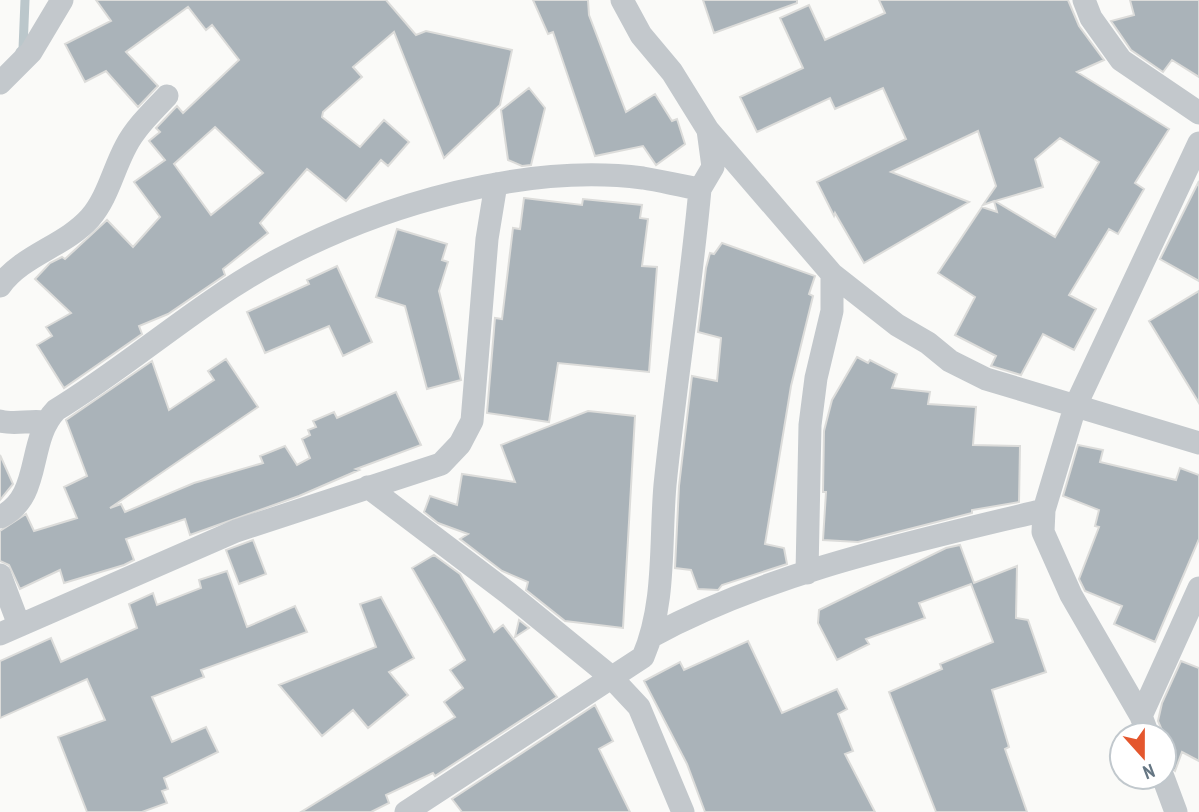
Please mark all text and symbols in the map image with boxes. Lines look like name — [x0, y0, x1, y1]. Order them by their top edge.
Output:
north arrow — [1108, 721, 1178, 791]
text: N — [1140, 759, 1158, 785]

